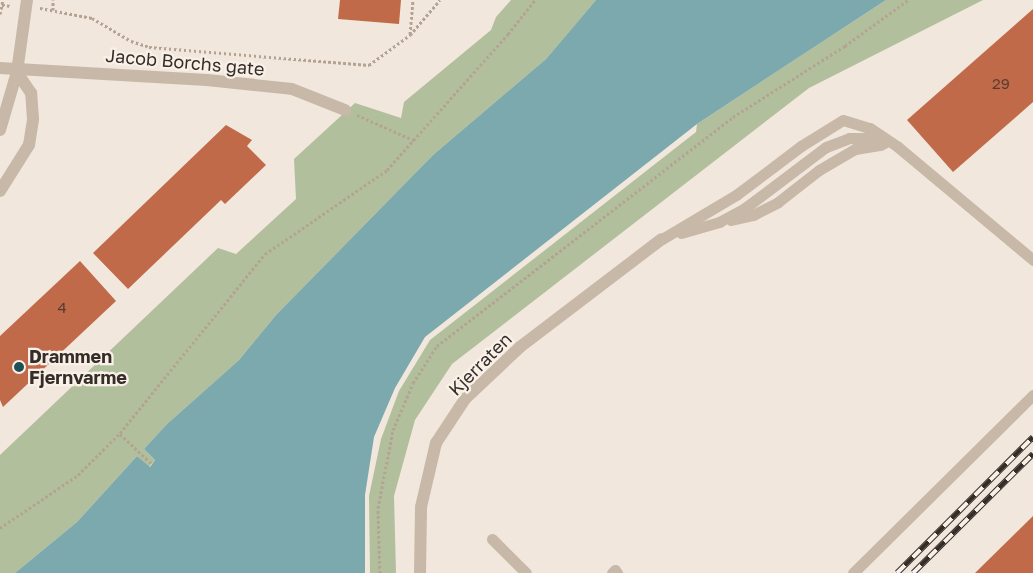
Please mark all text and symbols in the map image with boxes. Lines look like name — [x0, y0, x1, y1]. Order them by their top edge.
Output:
street label: Jacob Borchs gate — [105, 44, 265, 80]
house number: 29 — [992, 75, 1010, 93]
house number: 4 — [57, 299, 67, 317]
street label: Kjerraten — [444, 328, 516, 400]
place label: Drammen Fjernvarme — [29, 346, 127, 388]
marker: Drammen Fjernvarme — [13, 361, 25, 373]

